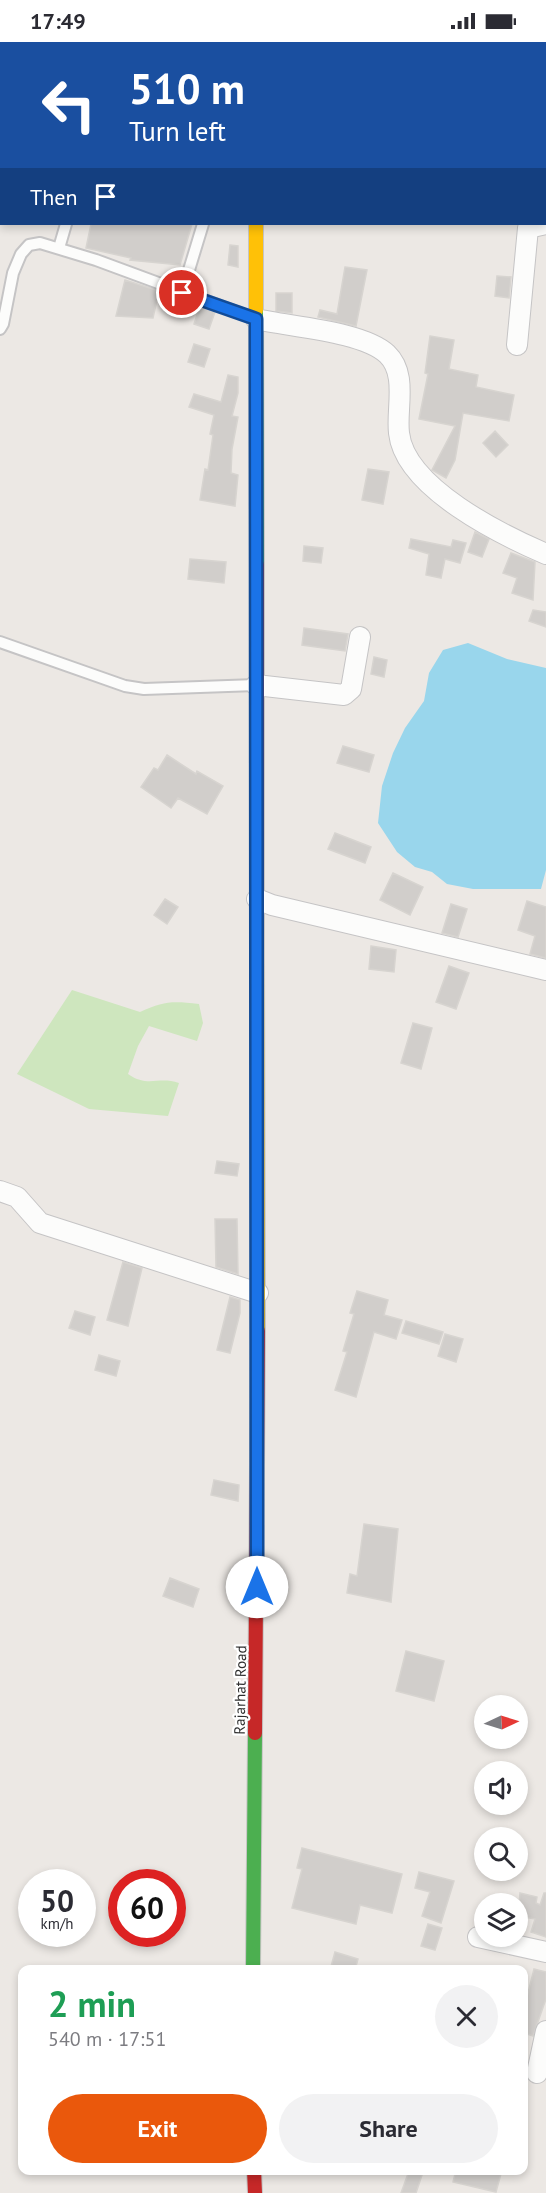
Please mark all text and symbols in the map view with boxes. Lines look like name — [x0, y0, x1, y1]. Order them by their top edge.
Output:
text: 17:49 — [30, 7, 86, 35]
text: 510 m — [129, 61, 245, 116]
icon: left — [30, 66, 108, 144]
text: Turn left — [129, 114, 226, 148]
icon: arrive — [89, 180, 122, 213]
text: Then — [30, 183, 77, 211]
pin — [156, 267, 207, 318]
icon: arrive — [165, 276, 198, 309]
position arrow — [225, 1555, 289, 1619]
street label: Rajarhat Road — [230, 1645, 250, 1735]
north arrow — [474, 1695, 528, 1749]
map controls — [474, 1695, 528, 1947]
button: sound — [474, 1761, 528, 1815]
button: search — [474, 1827, 528, 1881]
speed limit sign: 60 — [108, 1869, 186, 1947]
text: 50 — [40, 1881, 74, 1920]
button: layers — [474, 1893, 528, 1947]
text: km/h — [41, 1914, 73, 1933]
text: 2 min — [48, 1980, 136, 2027]
button: close — [435, 1985, 498, 2048]
text: 540 m · 17:51 — [48, 2026, 166, 2052]
button: Exit — [48, 2094, 267, 2163]
button: Share — [279, 2094, 498, 2163]

